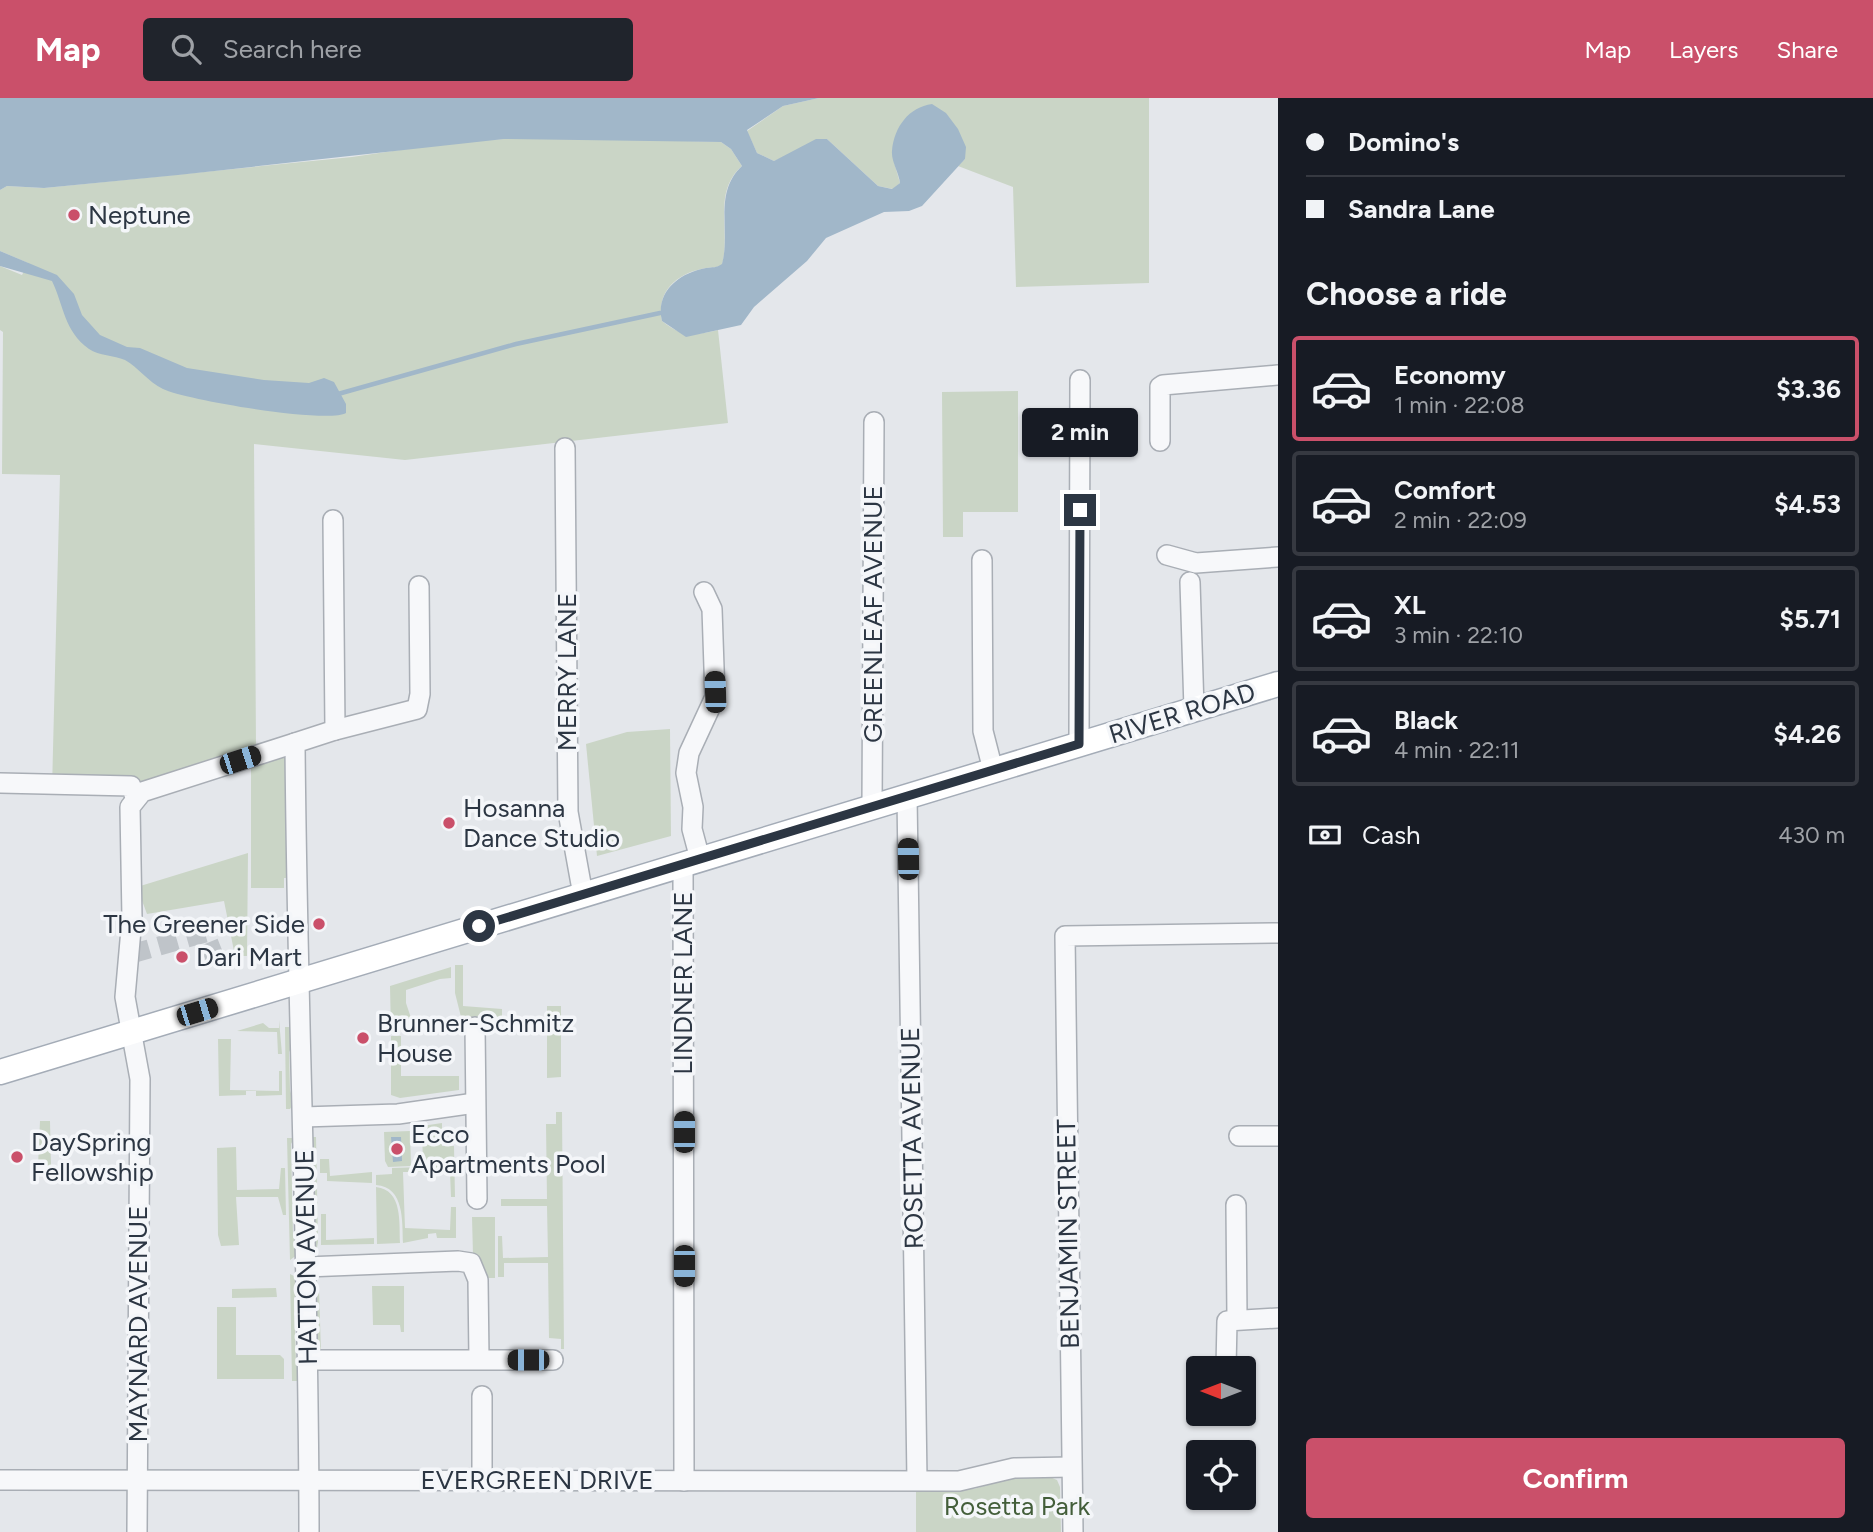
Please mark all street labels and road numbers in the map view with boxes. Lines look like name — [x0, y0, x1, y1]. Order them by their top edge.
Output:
street label: GREENLEAF AVENUE — [857, 485, 889, 743]
street label: MERRY LANE — [551, 593, 583, 751]
street label: RIVER ROAD — [1105, 676, 1259, 750]
street label: LINDNER LANE — [667, 891, 699, 1075]
street label: ROSETTA AVENUE — [894, 1026, 930, 1250]
street label: BENJAMIN STREET — [1050, 1118, 1086, 1349]
street label: HATTON AVENUE — [288, 1149, 324, 1365]
street label: MAYNARD AVENUE — [122, 1205, 154, 1443]
street label: EVERGREEN DRIVE — [420, 1464, 654, 1496]

